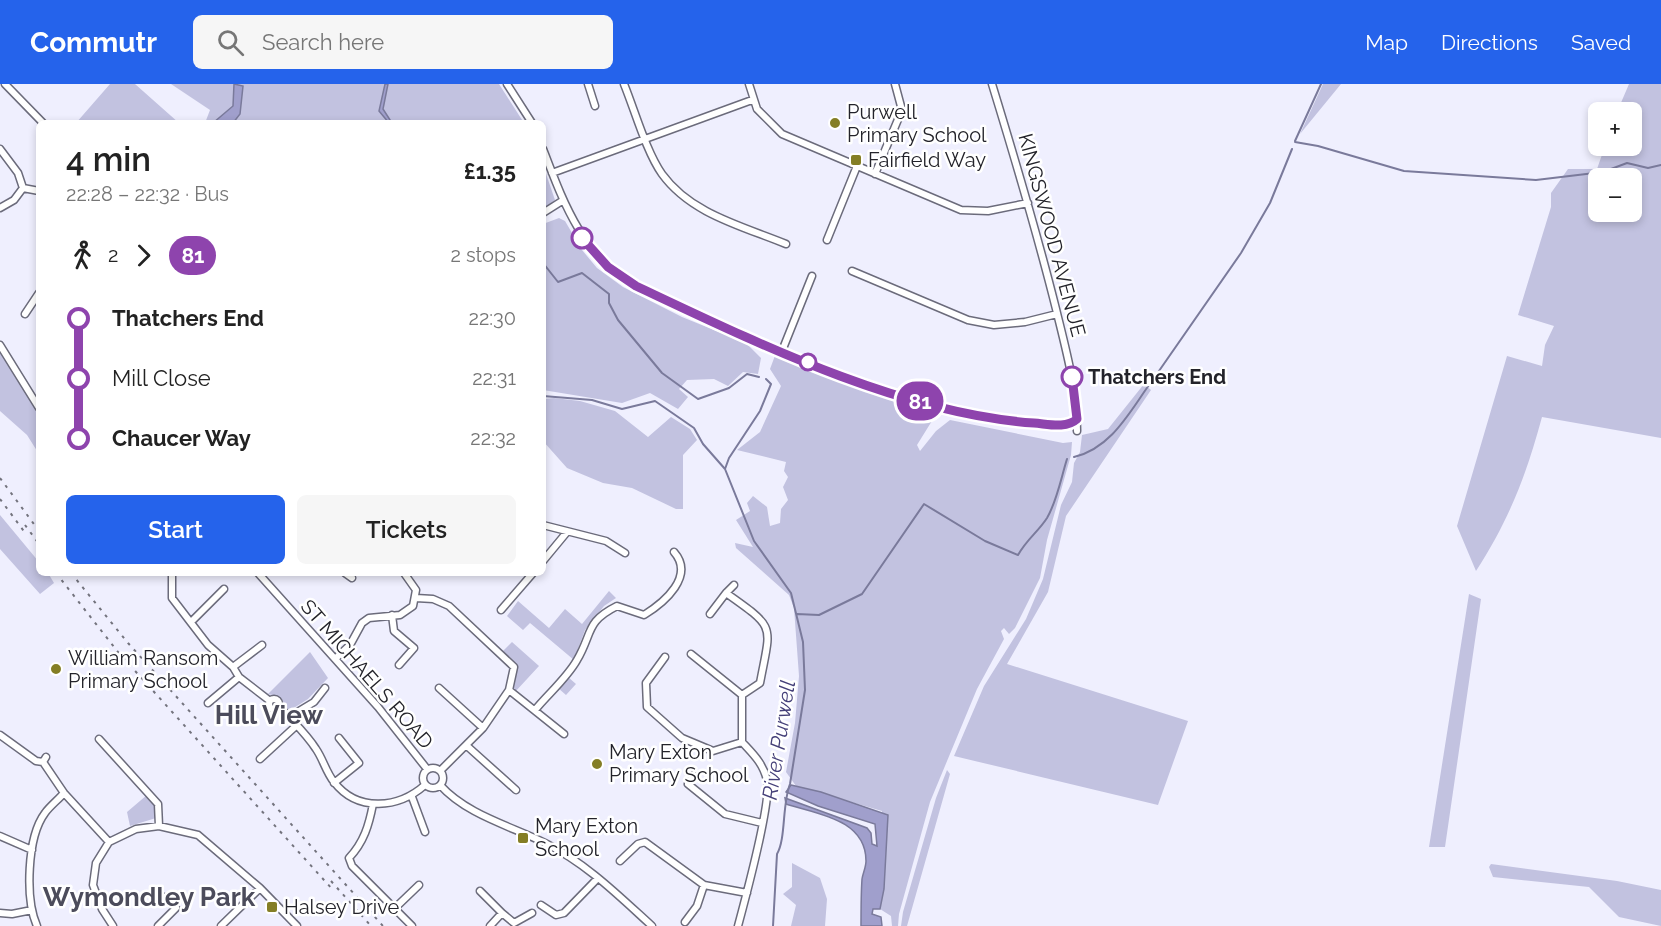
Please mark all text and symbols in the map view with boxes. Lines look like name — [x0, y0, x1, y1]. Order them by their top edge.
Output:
search box — [193, 15, 613, 69]
text: Commutr — [30, 26, 157, 59]
icon: search — [214, 26, 247, 59]
text: Search here — [262, 29, 384, 55]
text: Map — [1365, 30, 1408, 55]
text: Directions — [1441, 30, 1538, 55]
text: Saved — [1571, 30, 1631, 55]
place label: Purwell Primary School — [847, 100, 987, 147]
map controls — [1588, 102, 1642, 222]
button: + — [1588, 102, 1642, 156]
marker: Purwell Primary School — [828, 116, 842, 130]
street label: KINGSWOOD AVENUE — [1013, 131, 1091, 339]
text: 4 min — [66, 140, 151, 179]
place label: Fairfield Way — [868, 148, 986, 172]
marker: Fairfield Way — [849, 153, 863, 167]
text: £1.35 — [464, 158, 516, 184]
button: − — [1588, 168, 1642, 222]
text: 22:28 – 22:32 · Bus — [66, 182, 229, 206]
unlabelled marker — [571, 227, 593, 249]
icon: walk — [66, 239, 99, 272]
icon: forward — [127, 239, 160, 272]
text: 2 — [108, 243, 118, 267]
text: 81 — [181, 243, 204, 268]
text: 2 stops — [450, 243, 516, 267]
text: Thatchers End — [112, 305, 264, 331]
text: 22:30 — [468, 306, 516, 330]
unlabelled marker — [799, 353, 817, 371]
text: Mill Close — [112, 365, 211, 391]
place label: Thatchers End — [1088, 365, 1226, 389]
text: 22:31 — [472, 366, 516, 390]
marker: Thatchers End — [1061, 366, 1083, 388]
line badge: 81 — [893, 382, 947, 420]
text: 81 — [908, 389, 932, 414]
text: Chaucer Way — [112, 425, 251, 451]
text: 22:32 — [470, 426, 516, 450]
button: Start — [66, 495, 285, 564]
button: Tickets — [297, 495, 516, 564]
street label: ST MICHAELS ROAD — [296, 595, 438, 753]
place label: William Ransom Primary School — [68, 646, 218, 693]
marker: William Ransom Primary School — [49, 662, 63, 676]
water label: River Purwell — [757, 678, 800, 801]
district label: Hill View — [215, 700, 323, 730]
place label: Mary Exton Primary School — [609, 740, 749, 787]
marker: Mary Exton Primary School — [590, 757, 604, 771]
place label: Mary Exton School — [535, 814, 638, 861]
marker: Mary Exton School — [516, 831, 530, 845]
district label: Wymondley Park — [43, 882, 256, 912]
place label: Halsey Drive — [284, 895, 399, 919]
marker: Halsey Drive — [265, 900, 279, 914]

